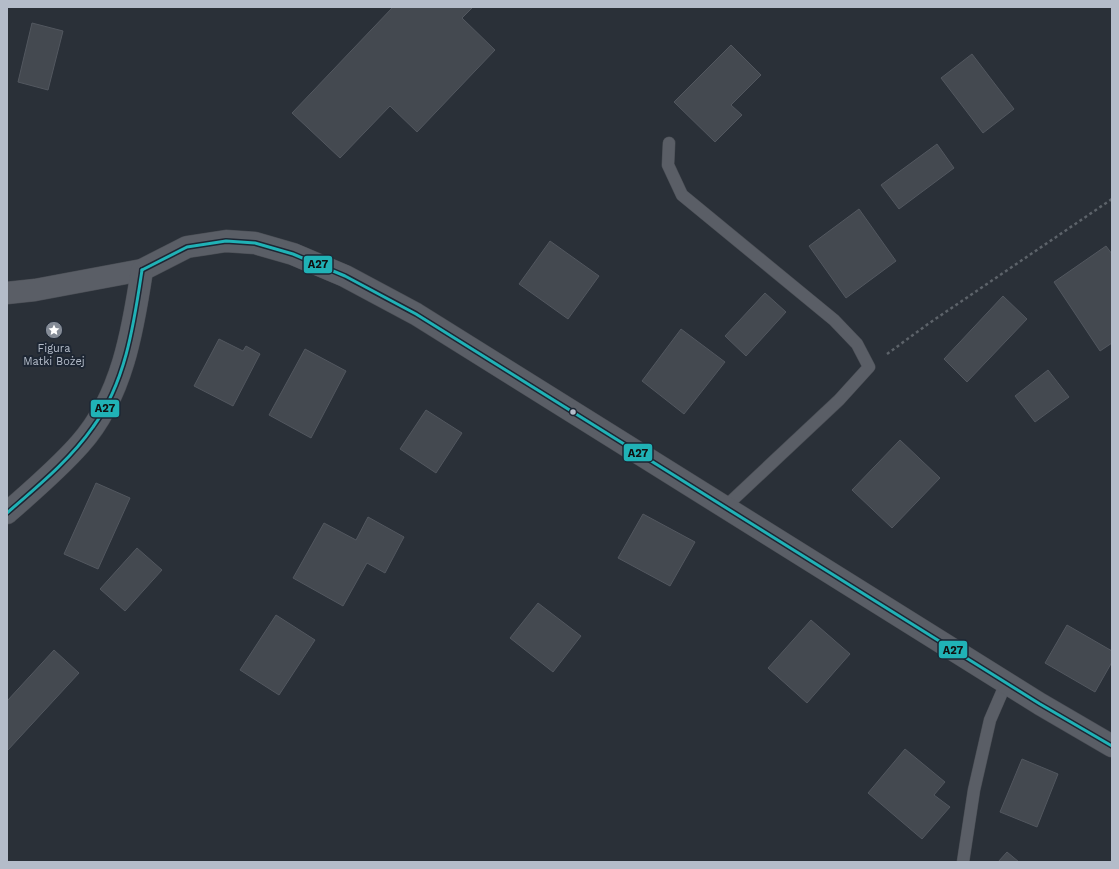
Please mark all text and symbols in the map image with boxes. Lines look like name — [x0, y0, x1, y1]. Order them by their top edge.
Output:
line badge: A27 — [303, 255, 333, 274]
text: A27 — [308, 258, 329, 271]
place icon: Figura Matki Bożej — [44, 320, 64, 340]
place label: Figura Matki Bożej — [23, 342, 85, 368]
line badge: A27 — [90, 399, 120, 418]
text: A27 — [95, 402, 116, 415]
unlabelled marker — [568, 407, 578, 417]
line badge: A27 — [623, 443, 653, 462]
text: A27 — [628, 447, 649, 460]
line badge: A27 — [938, 640, 968, 659]
text: A27 — [943, 644, 964, 657]

